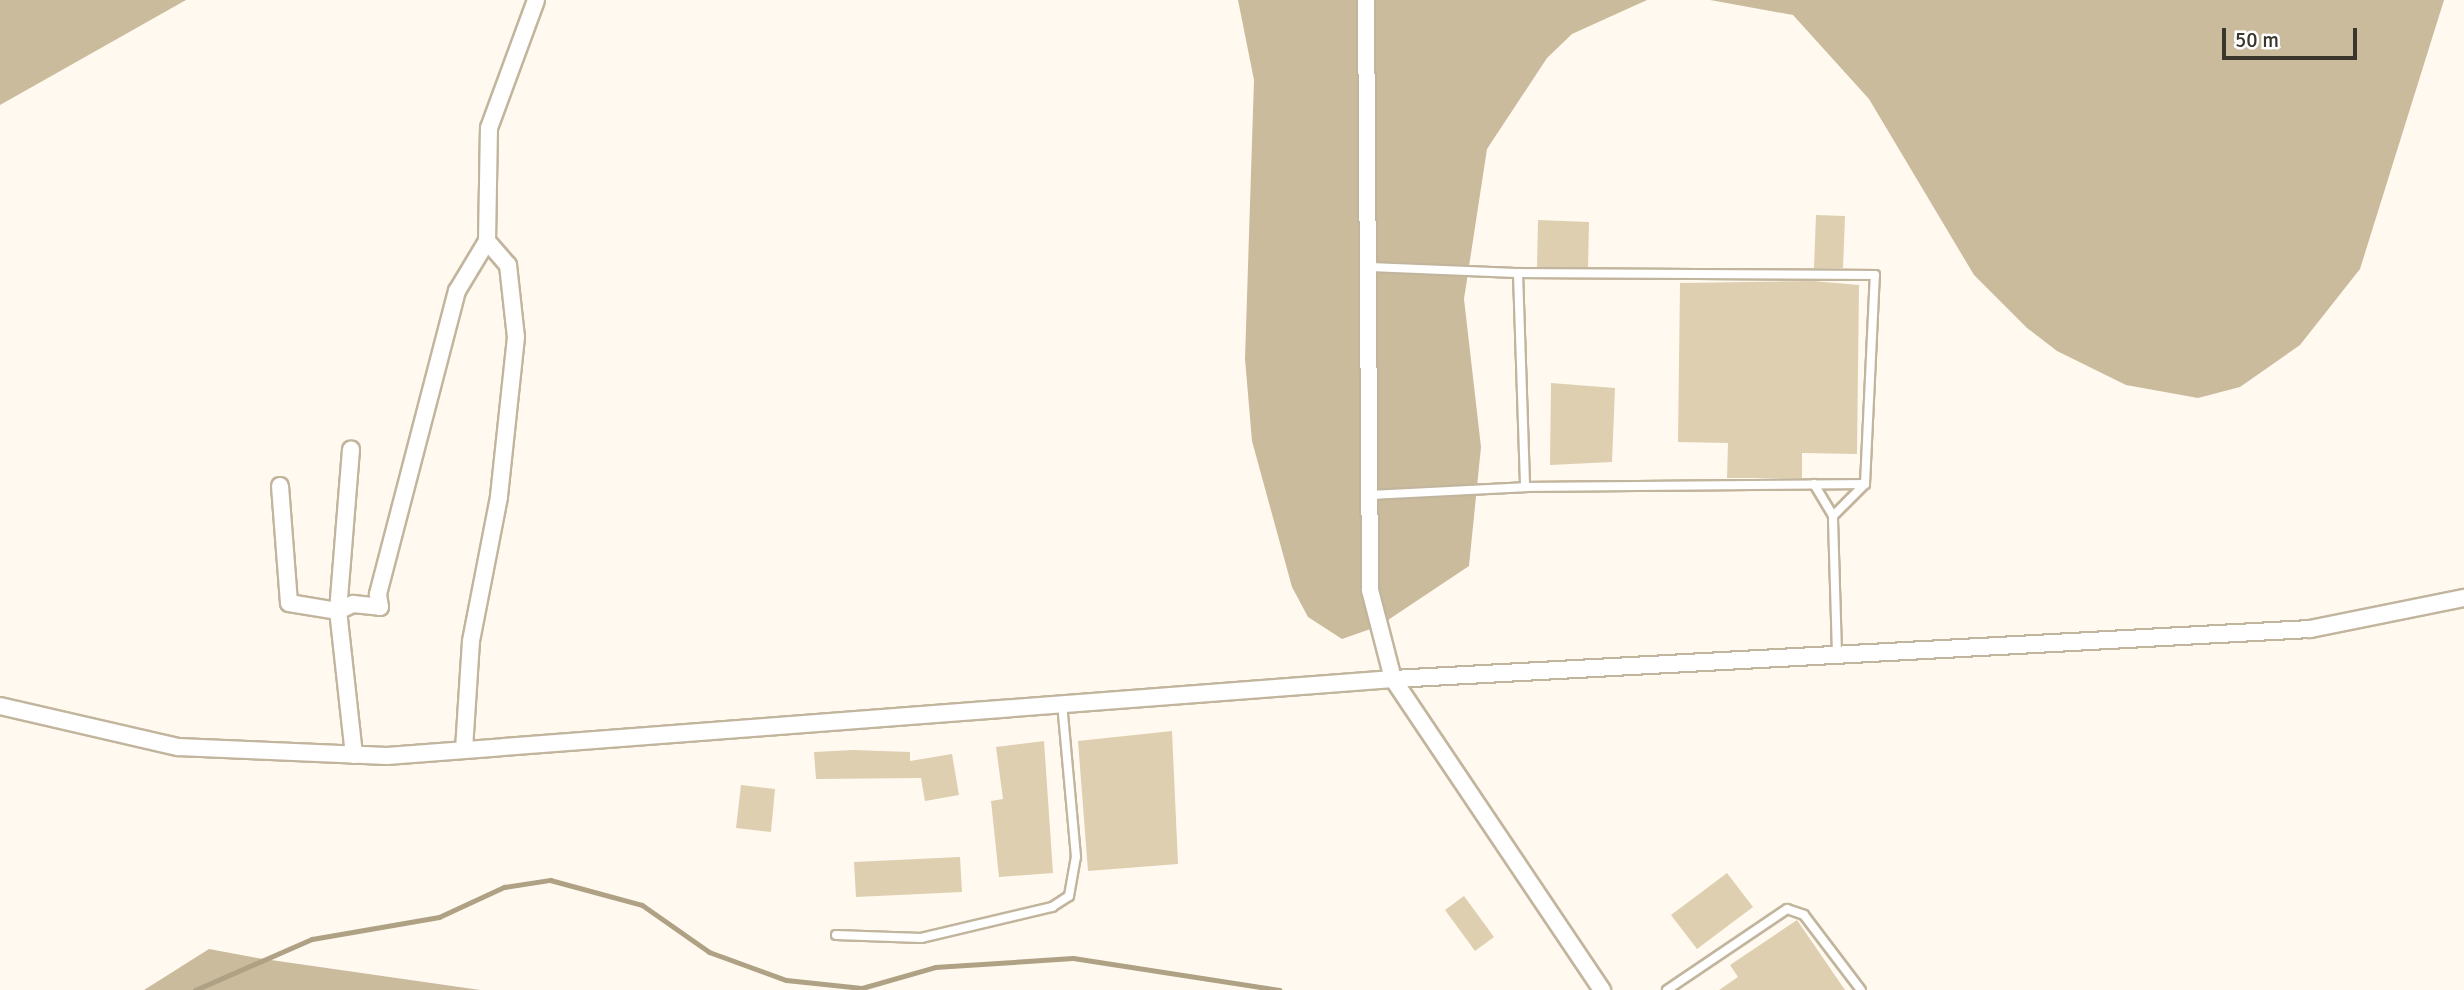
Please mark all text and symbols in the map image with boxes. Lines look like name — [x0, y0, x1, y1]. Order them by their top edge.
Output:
scale bar — [2226, 14, 2361, 58]
text: 50 m — [2235, 27, 2279, 53]

